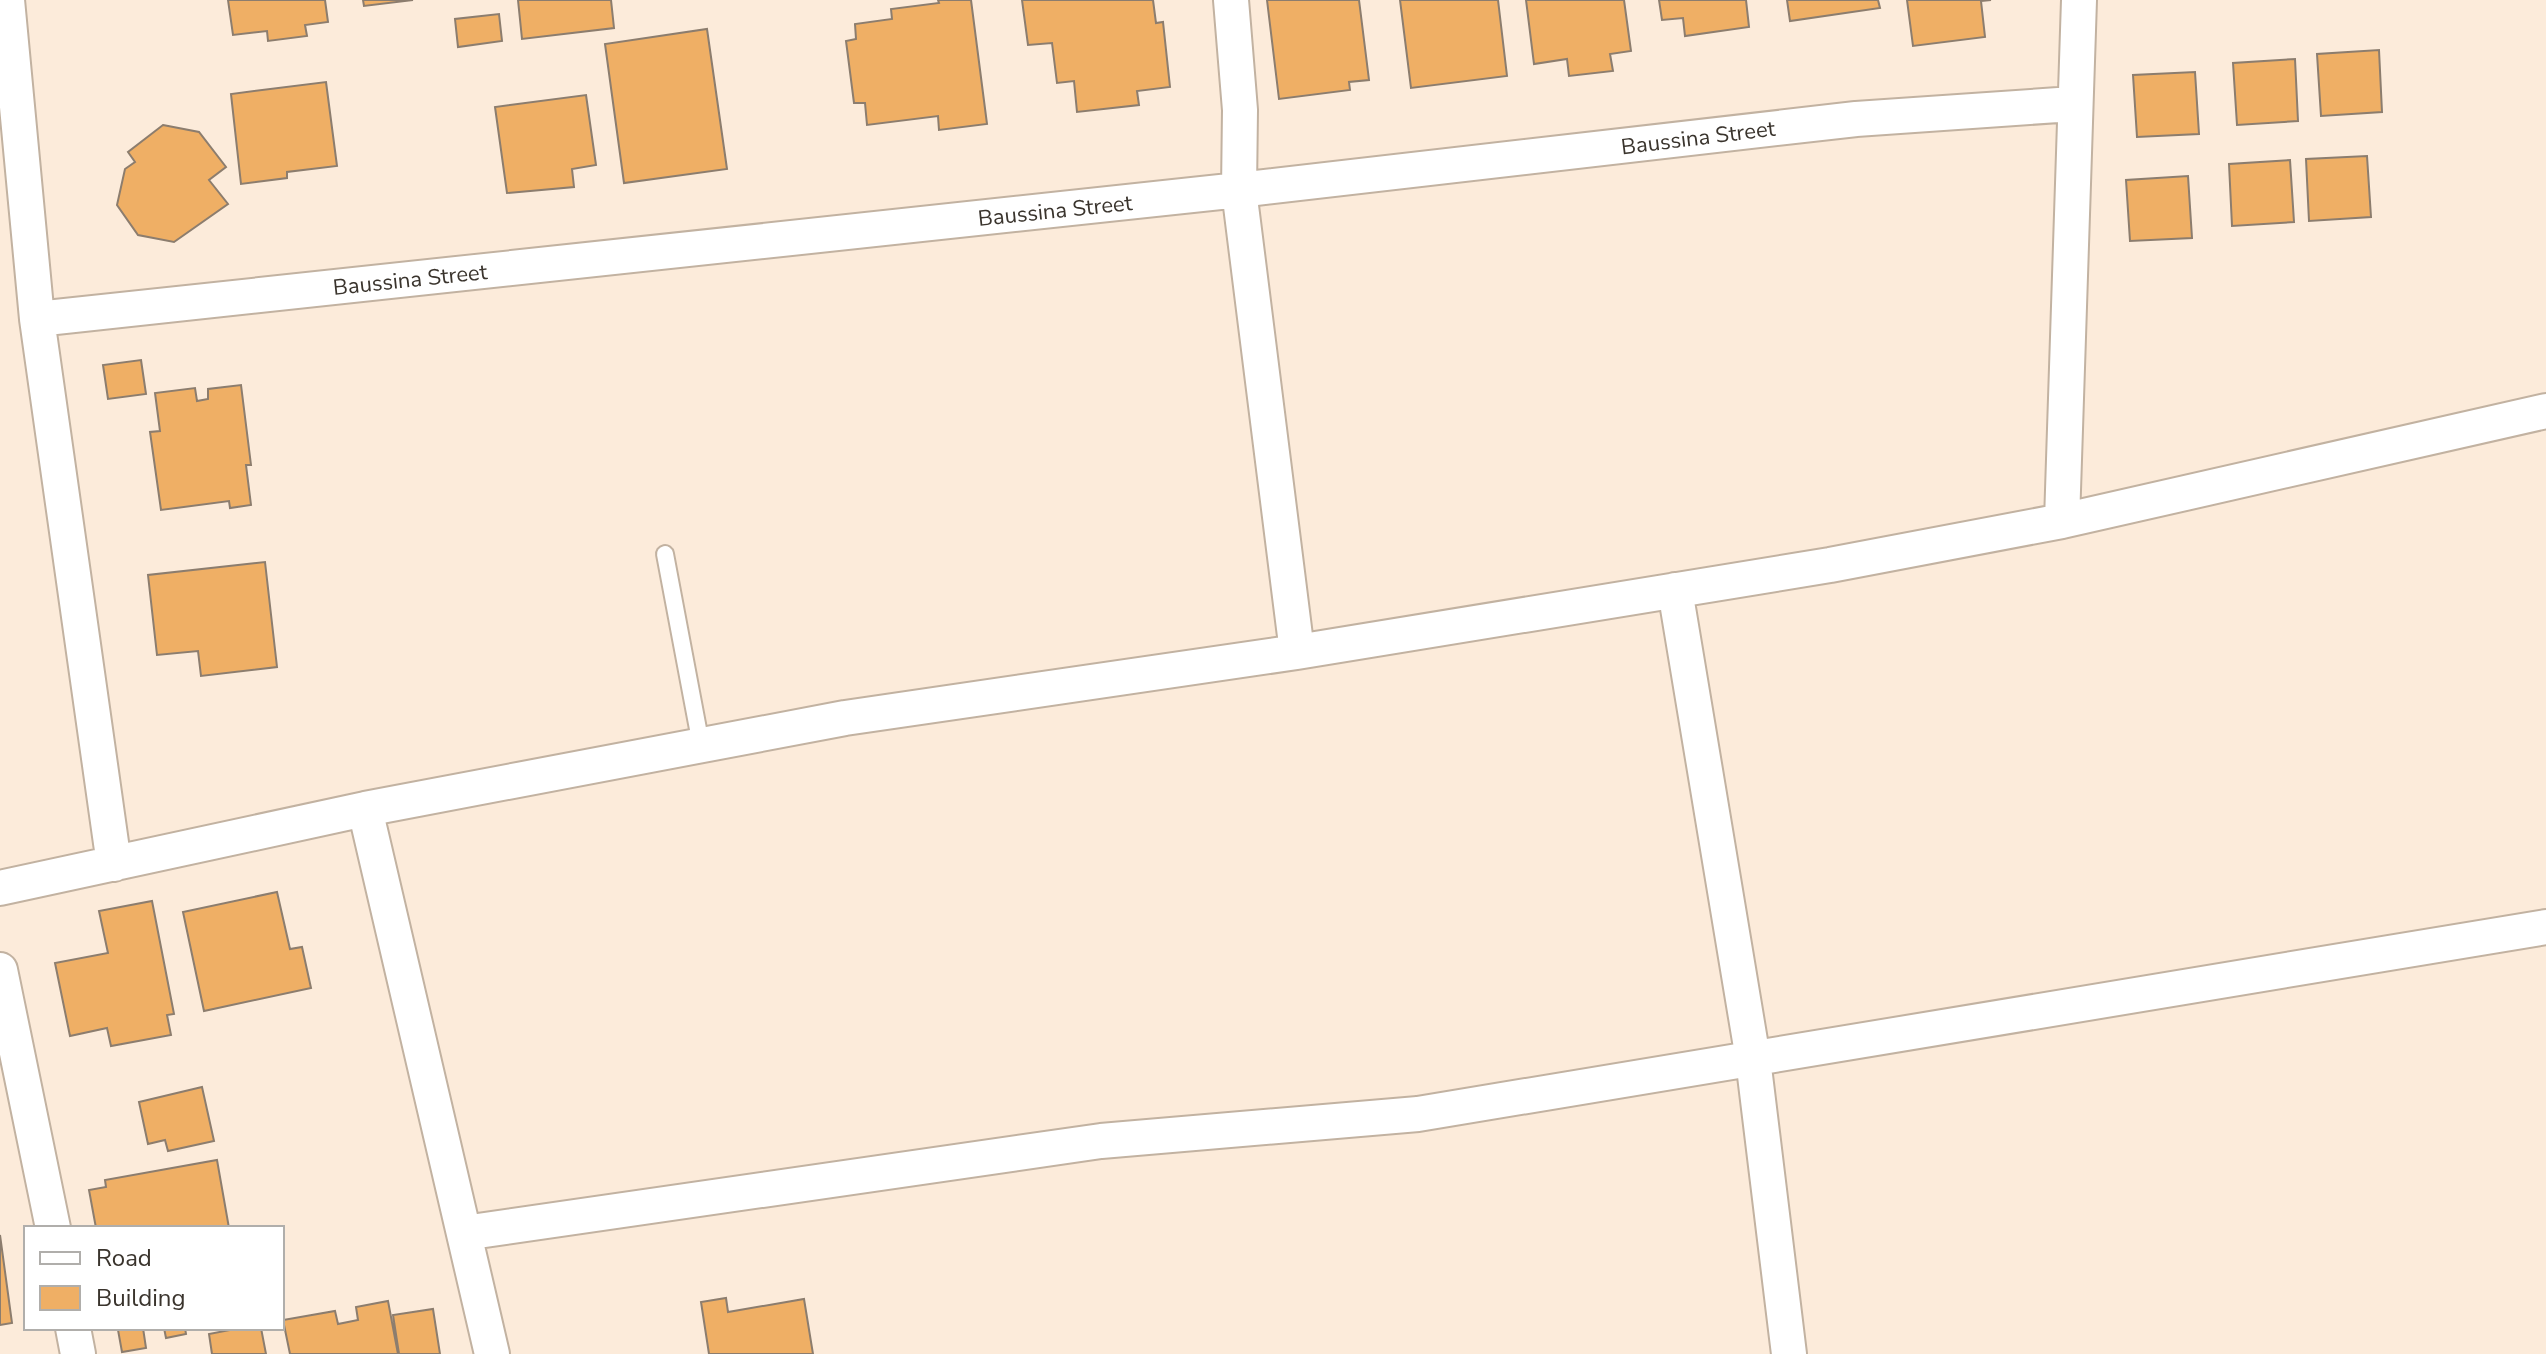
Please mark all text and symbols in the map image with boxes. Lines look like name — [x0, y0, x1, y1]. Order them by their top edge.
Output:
street label: Baussina Street — [1619, 114, 1777, 162]
street label: Baussina Street — [976, 188, 1134, 234]
street label: Baussina Street — [331, 257, 489, 303]
legend — [24, 1226, 284, 1330]
text: Road — [96, 1242, 152, 1274]
text: Building — [96, 1282, 186, 1314]

